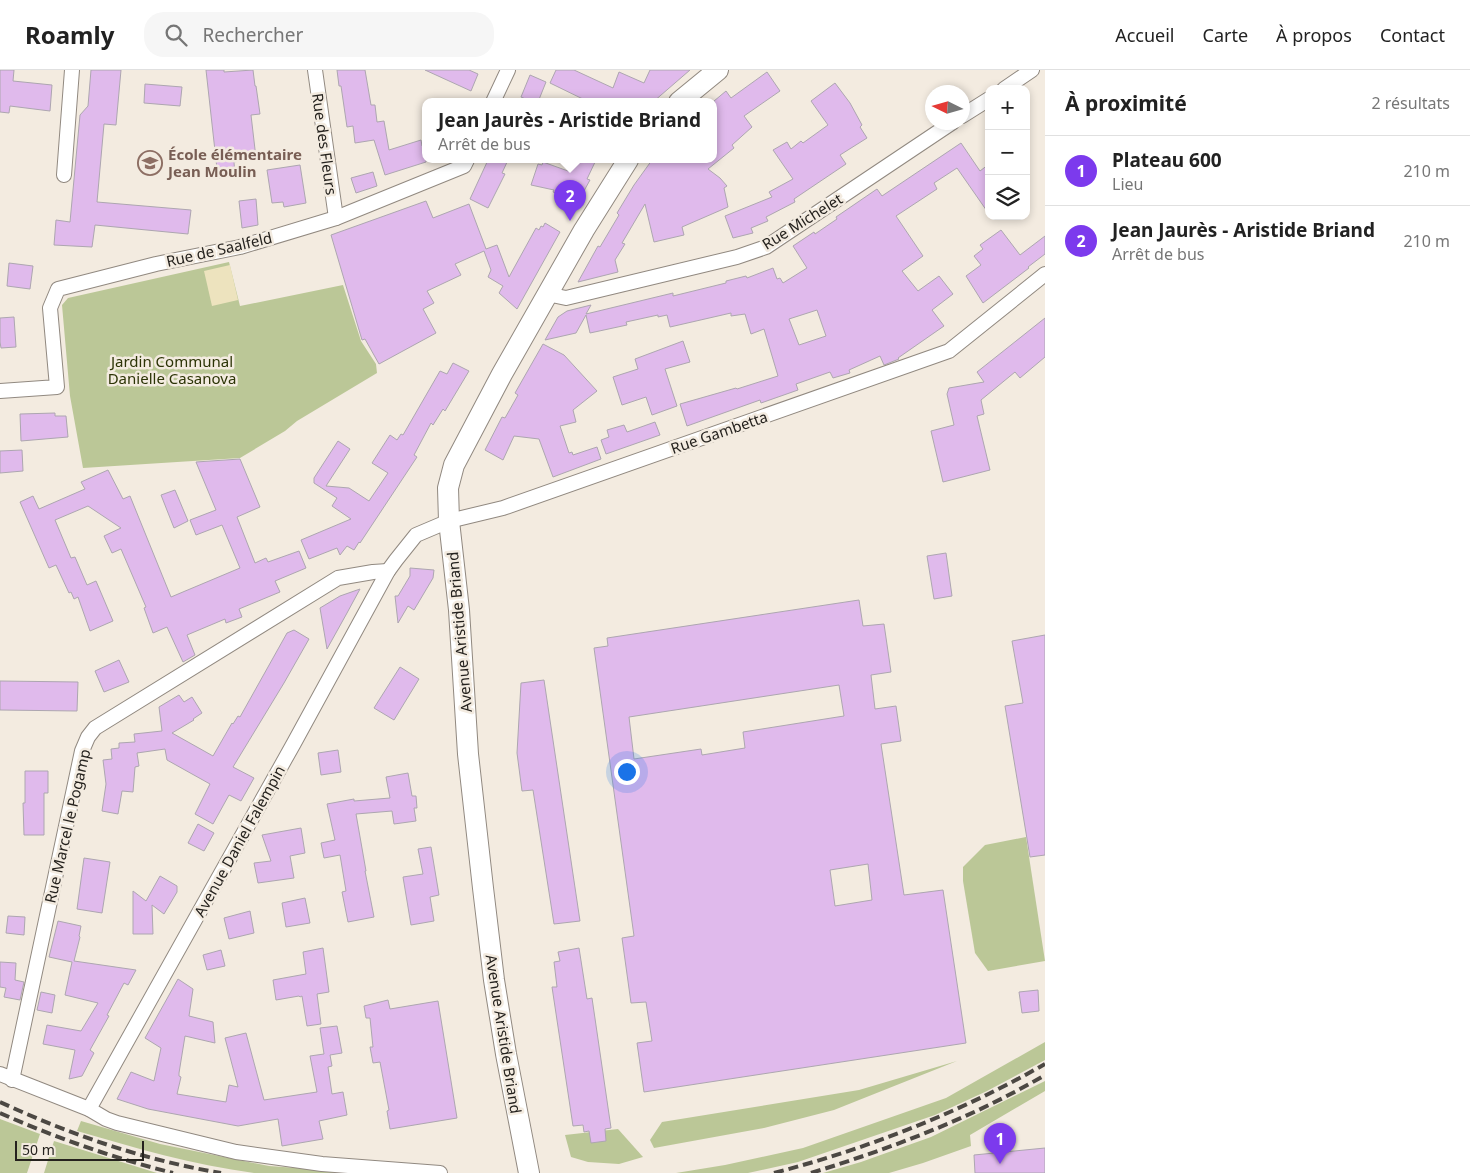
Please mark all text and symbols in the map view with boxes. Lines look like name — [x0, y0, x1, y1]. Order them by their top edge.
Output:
search box — [144, 12, 494, 57]
text: Roamly — [25, 18, 114, 51]
icon: search — [162, 21, 190, 49]
text: Rechercher — [202, 22, 303, 48]
text: Accueil — [1115, 23, 1175, 47]
text: Carte — [1203, 23, 1248, 47]
text: À propos — [1276, 23, 1352, 47]
text: Contact — [1380, 23, 1445, 47]
north arrow — [925, 85, 970, 130]
map controls — [985, 85, 1030, 220]
button: + — [985, 85, 1030, 130]
text: À proximité — [1065, 89, 1187, 117]
street label: Rue des Fleurs — [308, 92, 342, 196]
text: 2 résultats — [1372, 92, 1450, 114]
popup — [422, 98, 717, 163]
text: Jean Jaurès - Aristide Briand — [438, 107, 701, 133]
button: − — [985, 130, 1030, 175]
text: Arrêt de bus — [438, 133, 531, 155]
place label: École élémentaire Jean Moulin — [166, 144, 302, 181]
text: Plateau 600 — [1112, 147, 1222, 173]
school or university icon: École élémentaire Jean Moulin — [137, 150, 163, 176]
text: 1 — [1076, 160, 1086, 182]
text: 210 m — [1403, 160, 1450, 182]
text: Lieu — [1112, 173, 1143, 195]
button: layers — [985, 175, 1030, 220]
pin: 2 — [554, 180, 586, 221]
street label: Rue Michelet — [758, 188, 846, 254]
text: Jean Jaurès - Aristide Briand — [1112, 217, 1375, 243]
street label: Rue de Saalfeld — [164, 227, 274, 271]
text: 2 — [1076, 230, 1086, 252]
text: 210 m — [1403, 230, 1450, 252]
text: Arrêt de bus — [1112, 243, 1205, 265]
park label: Jardin Communal Danielle Casanova — [108, 351, 236, 388]
street label: Rue Gambetta — [668, 406, 770, 458]
street label: Avenue Aristide Briand — [442, 551, 476, 713]
street label: Rue Marcel le Pogamp — [40, 747, 94, 905]
your location — [614, 759, 640, 785]
street label: Avenue Daniel Falempin — [189, 762, 289, 920]
street label: Avenue Aristide Briand — [482, 953, 526, 1115]
pin: 1 — [984, 1123, 1016, 1164]
scale bar — [15, 1138, 144, 1161]
text: 50 m — [22, 1140, 55, 1159]

